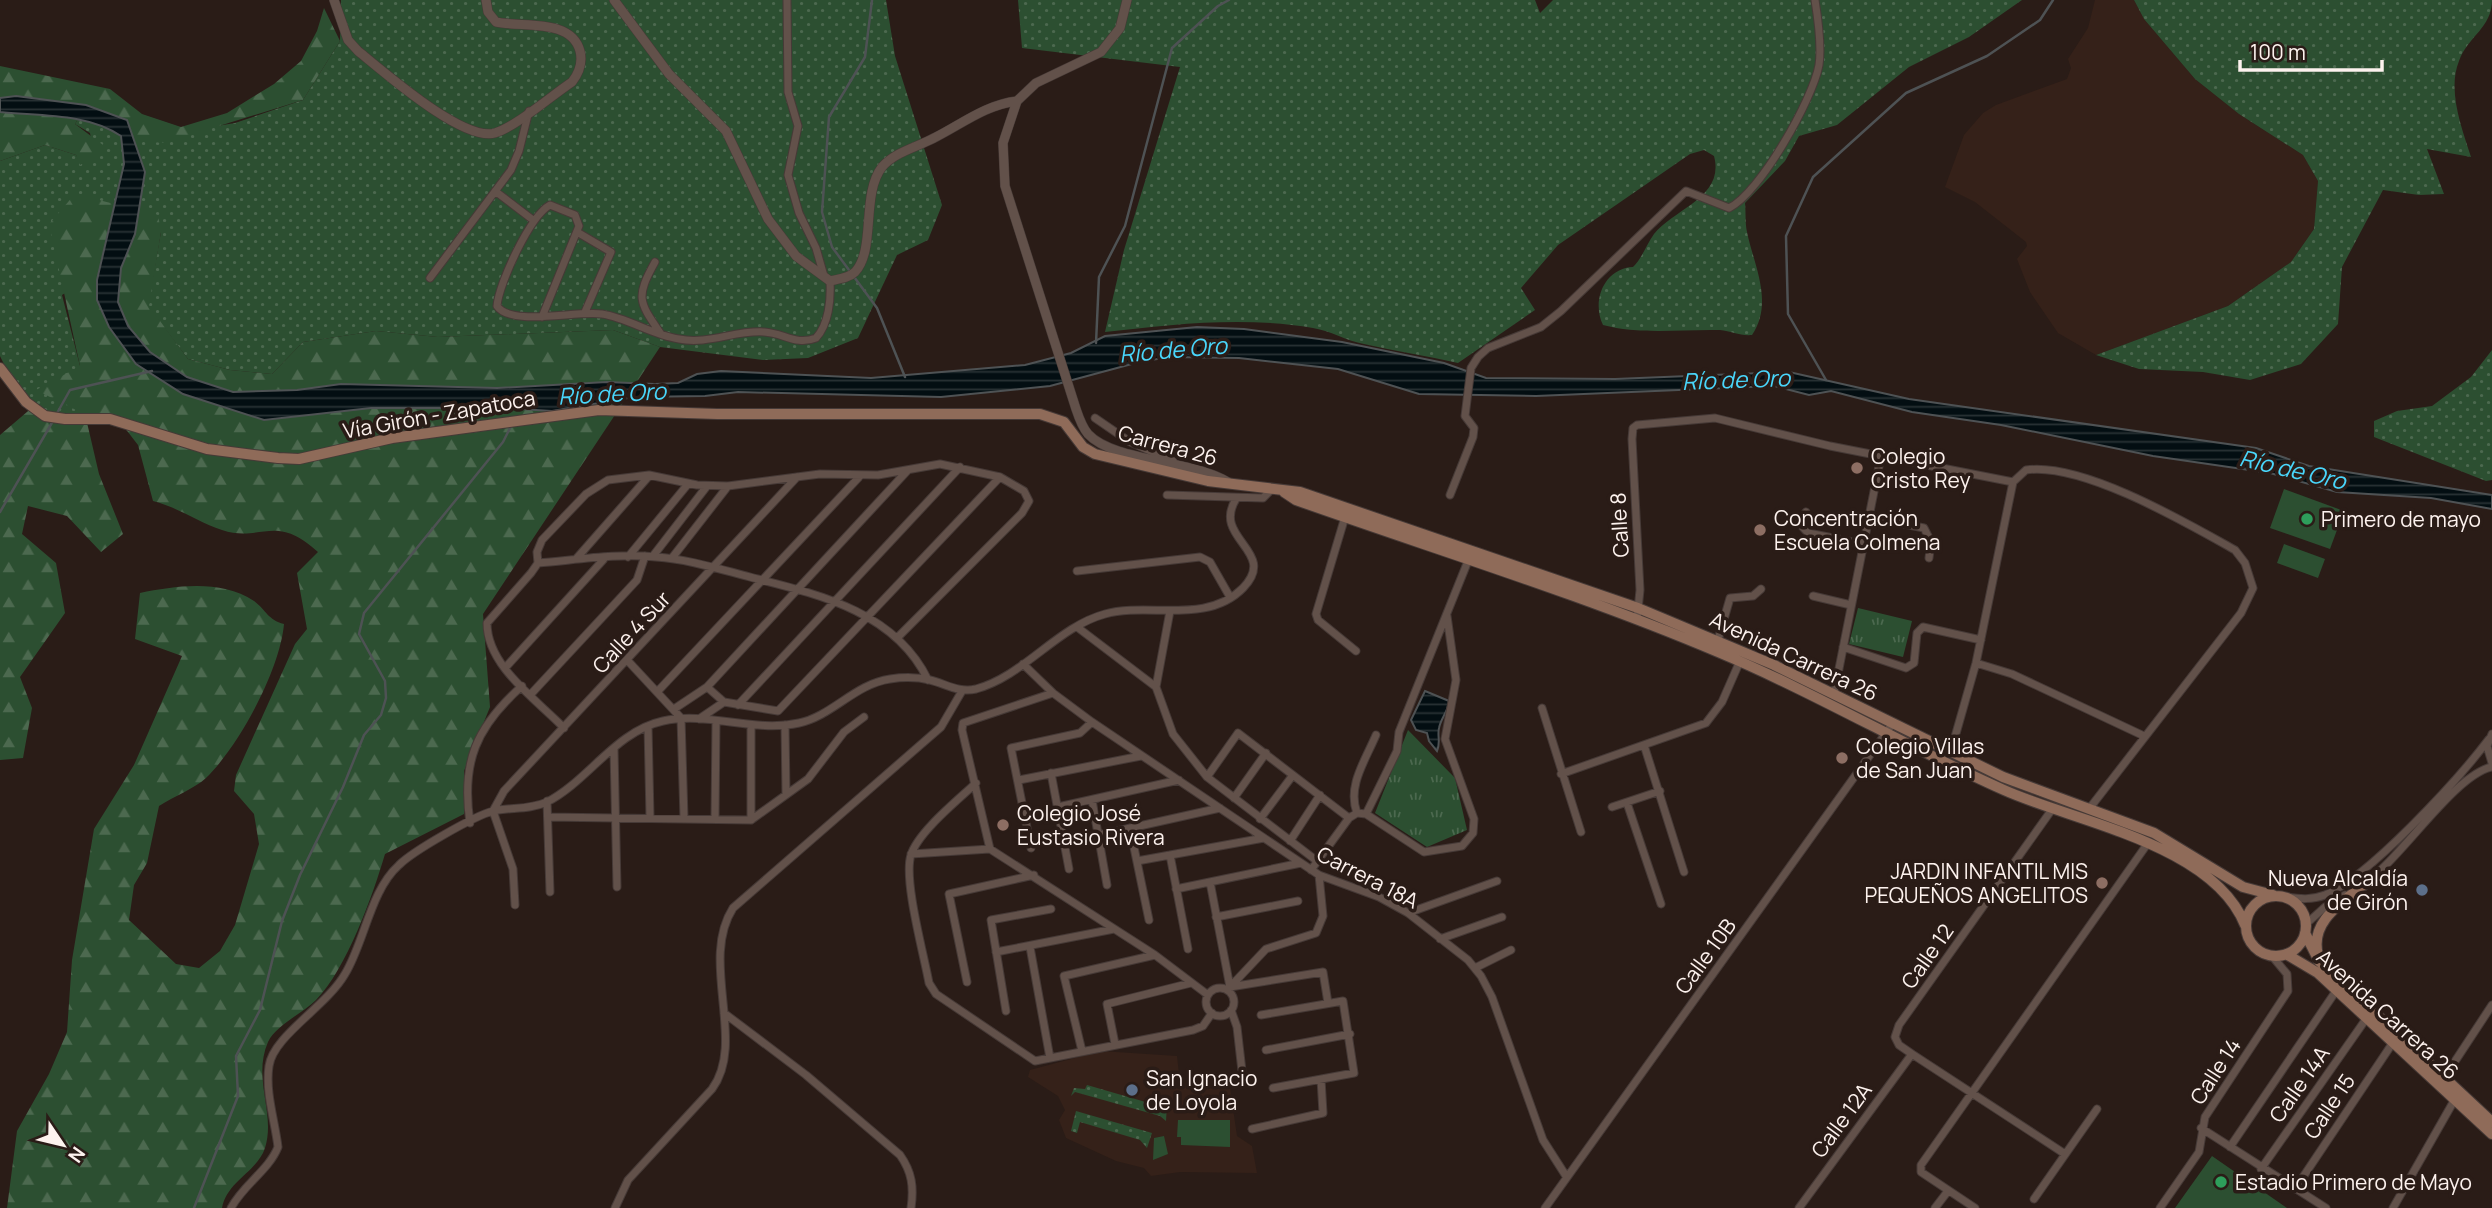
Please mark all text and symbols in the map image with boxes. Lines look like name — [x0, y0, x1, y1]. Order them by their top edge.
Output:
scale bar — [2240, 28, 2382, 72]
text: 100 m — [2250, 38, 2306, 66]
water label: Río de Oro — [1118, 328, 1230, 370]
water label: Río de Oro — [1681, 361, 1792, 397]
water label: Río de Oro — [557, 374, 668, 412]
street label: Vía Girón - Zapatoca — [341, 383, 537, 445]
street label: Carrera 26 — [1115, 418, 1221, 472]
water label: Río de Oro — [2237, 441, 2351, 497]
place label: Colegio Cristo Rey — [1871, 442, 1971, 494]
marker: Colegio Cristo Rey — [1849, 460, 1865, 476]
street label: Calle 8 — [1603, 492, 1635, 558]
place label: Concentración Escuela Colmena — [1774, 504, 1940, 556]
place label: Primero de mayo — [2321, 505, 2481, 533]
marker: Primero de mayo — [2299, 511, 2315, 527]
marker: Concentración Escuela Colmena — [1752, 522, 1768, 538]
street label: Calle 4 Sur — [586, 585, 676, 679]
street label: Avenida Carrera 26 — [1705, 605, 1883, 707]
place label: Colegio Villas de San Juan — [1856, 732, 1984, 784]
marker: Colegio Villas de San Juan — [1834, 750, 1850, 766]
place label: Colegio José Eustasio Rivera — [1017, 799, 1165, 851]
marker: Colegio José Eustasio Rivera — [995, 817, 1011, 833]
street label: Carrera 18A — [1312, 839, 1424, 915]
place label: JARDIN INFANTIL MIS PEQUEÑOS ANGELITOS — [1865, 857, 2088, 909]
place label: Nueva Alcaldía de Girón — [2268, 864, 2408, 916]
marker: JARDIN INFANTIL MIS PEQUEÑOS ANGELITOS — [2094, 875, 2110, 891]
marker: Nueva Alcaldía de Girón — [2414, 882, 2430, 898]
street label: Calle 10B — [1668, 913, 1742, 999]
street label: Calle 12 — [1895, 918, 1959, 994]
street label: Avenida Carrera 26 — [2311, 943, 2465, 1085]
street label: Calle 14 — [2183, 1033, 2247, 1109]
street label: Calle 14A — [2263, 1040, 2335, 1128]
place label: San Ignacio de Loyola — [1146, 1064, 1257, 1116]
street label: Calle 15 — [2297, 1068, 2361, 1144]
street label: Calle 12A — [1804, 1077, 1878, 1163]
marker: San Ignacio de Loyola — [1124, 1082, 1140, 1098]
north arrow — [28, 1110, 98, 1180]
text: N — [62, 1142, 91, 1168]
place label: Estadio Primero de Mayo — [2235, 1168, 2472, 1196]
marker: Estadio Primero de Mayo — [2213, 1174, 2229, 1190]

